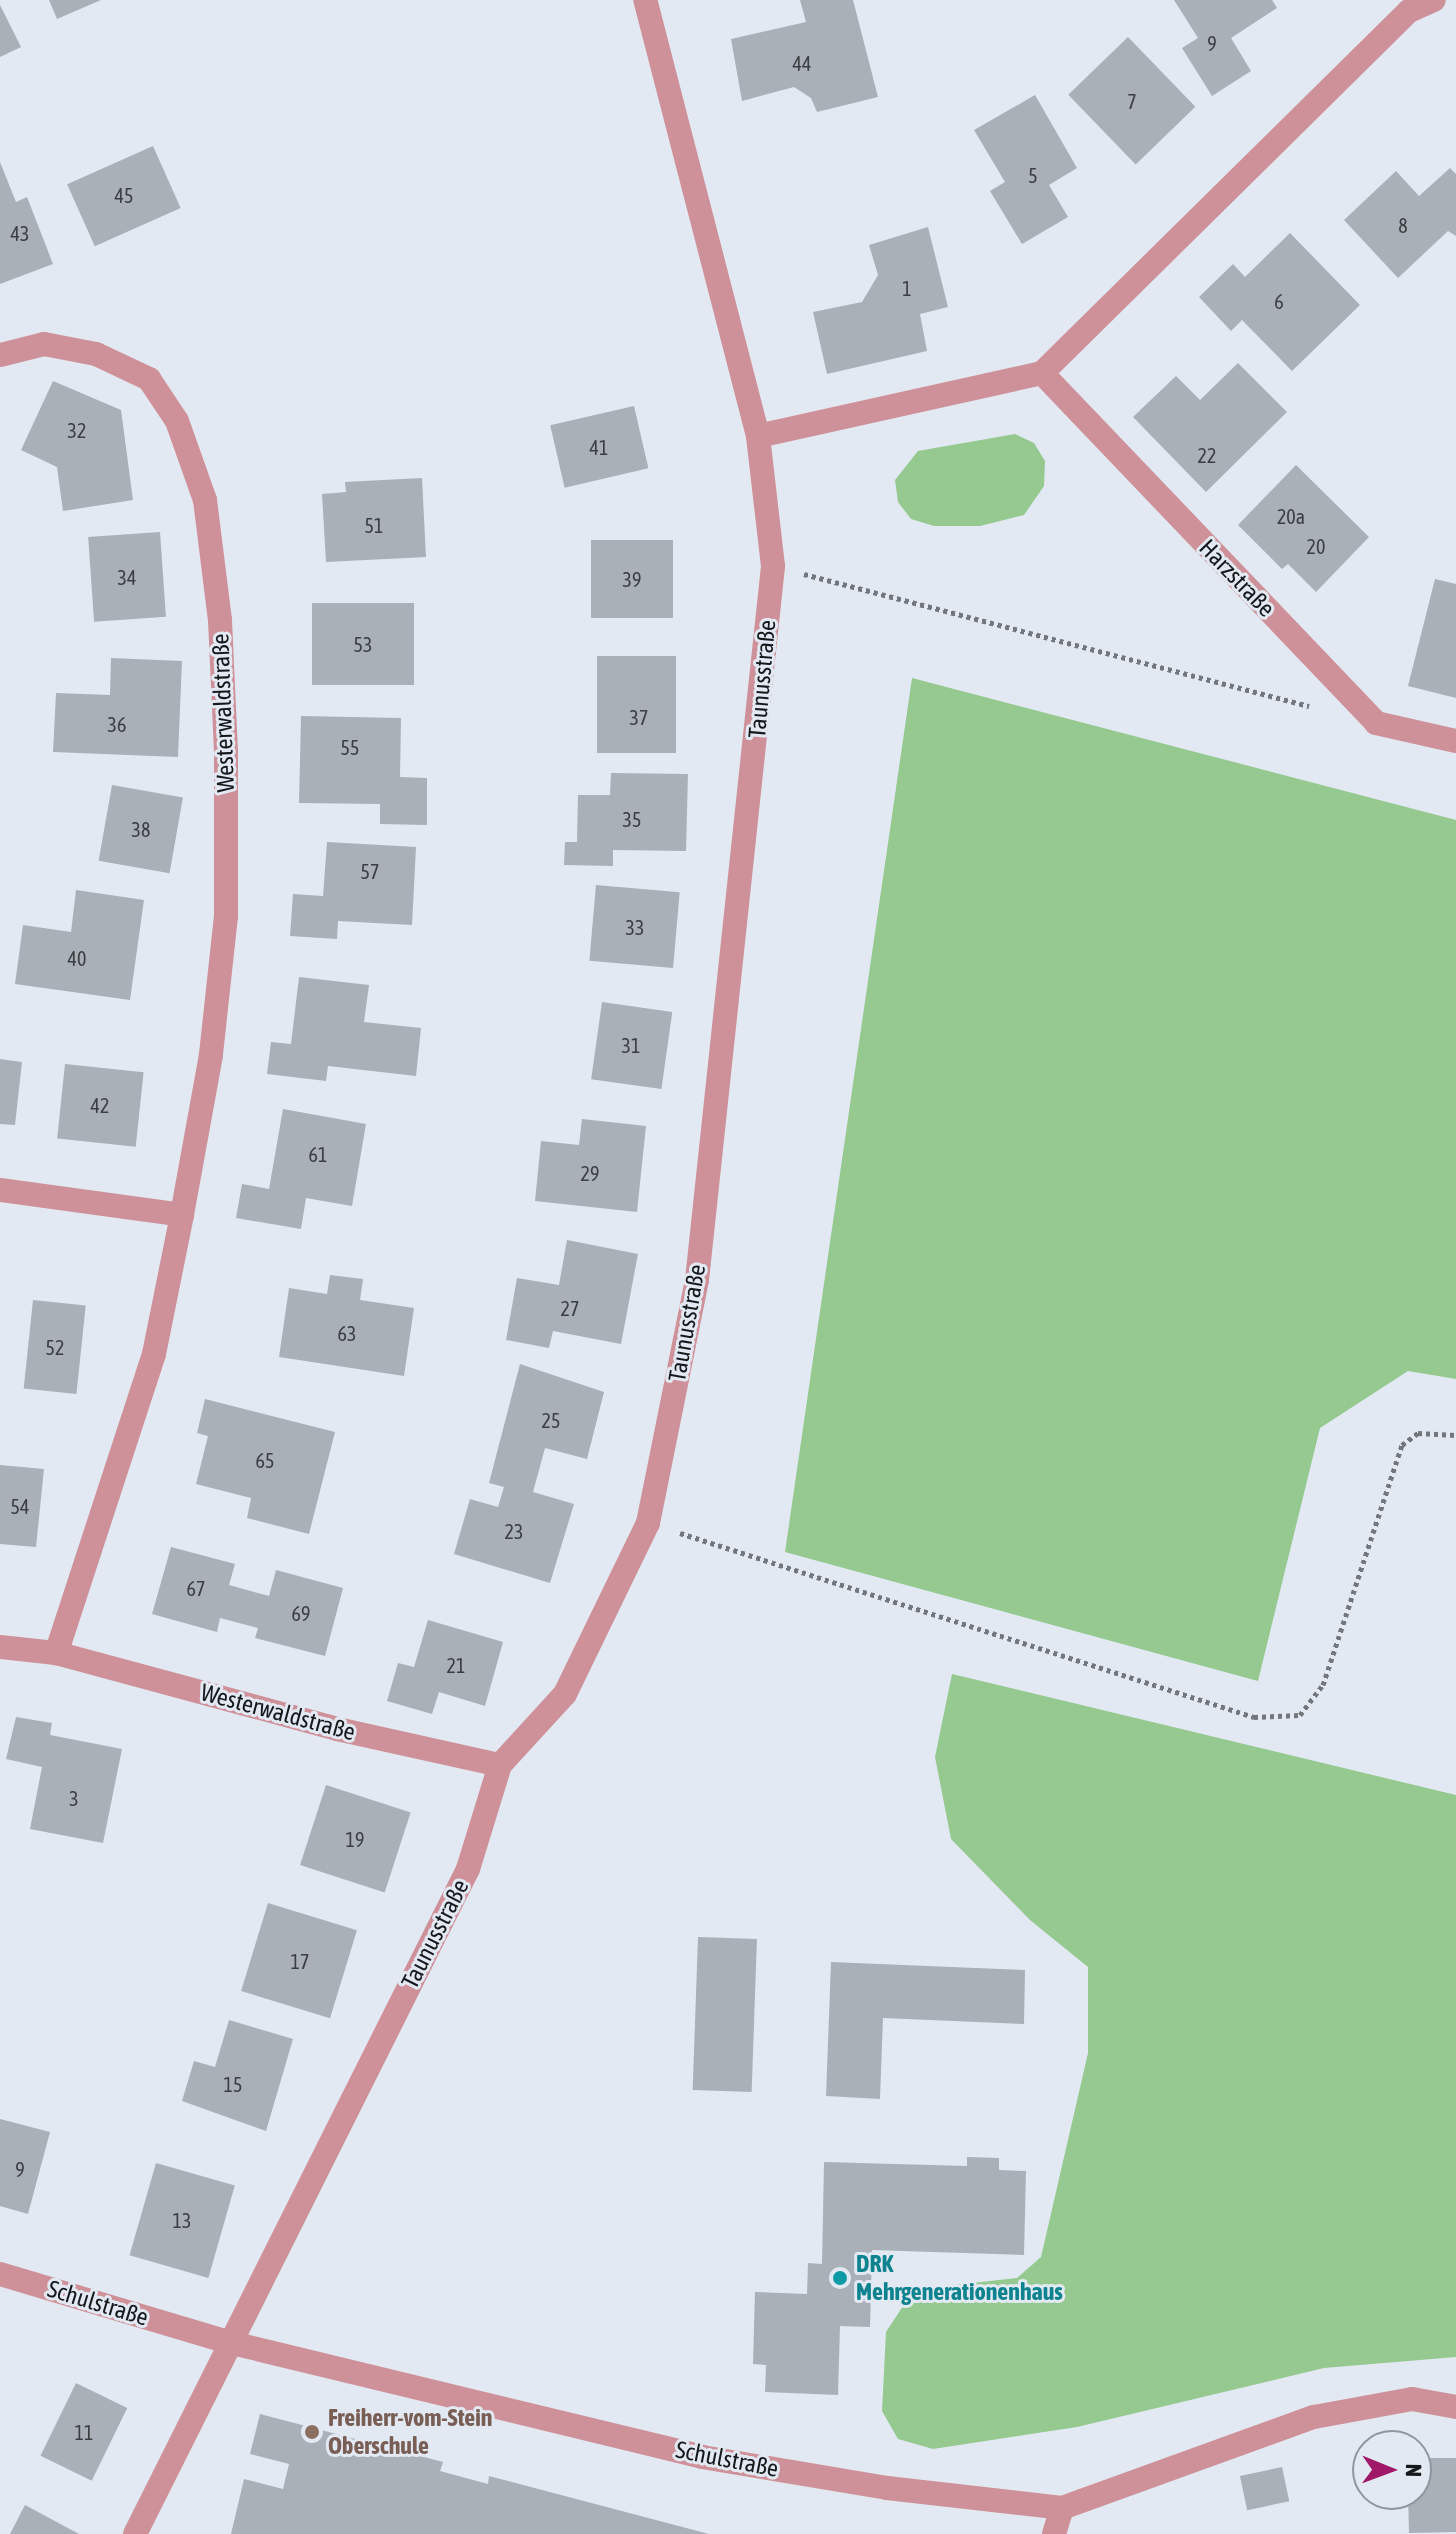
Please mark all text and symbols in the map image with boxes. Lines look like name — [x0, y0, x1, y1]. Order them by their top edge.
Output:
house number: 9 — [1207, 31, 1217, 55]
house number: 44 — [793, 51, 811, 75]
house number: 7 — [1127, 89, 1137, 113]
house number: 5 — [1028, 163, 1038, 187]
house number: 45 — [115, 183, 133, 207]
house number: 8 — [1398, 213, 1408, 237]
house number: 43 — [11, 221, 29, 245]
house number: 1 — [902, 276, 912, 300]
house number: 6 — [1274, 289, 1284, 313]
house number: 32 — [68, 418, 86, 442]
house number: 41 — [590, 435, 608, 459]
house number: 22 — [1198, 443, 1216, 467]
house number: 20a — [1277, 504, 1305, 528]
house number: 51 — [365, 513, 383, 537]
street label: Harzstraße — [1193, 533, 1281, 623]
house number: 20 — [1307, 534, 1325, 558]
house number: 34 — [118, 565, 136, 589]
house number: 39 — [623, 567, 641, 591]
street label: Taunusstraße — [742, 619, 782, 739]
house number: 53 — [354, 632, 372, 656]
street label: Westerwaldstraße — [206, 633, 240, 793]
house number: 37 — [630, 705, 648, 729]
house number: 36 — [108, 712, 126, 736]
house number: 55 — [341, 735, 359, 759]
house number: 35 — [623, 807, 641, 831]
house number: 38 — [132, 817, 150, 841]
house number: 57 — [361, 859, 379, 883]
house number: 33 — [626, 915, 644, 939]
house number: 40 — [68, 946, 86, 970]
house number: 31 — [622, 1033, 640, 1057]
house number: 42 — [91, 1093, 109, 1117]
house number: 61 — [309, 1142, 327, 1166]
house number: 29 — [581, 1161, 599, 1185]
street label: Taunusstraße — [663, 1262, 711, 1384]
house number: 27 — [561, 1296, 579, 1320]
house number: 63 — [338, 1321, 356, 1345]
house number: 52 — [46, 1335, 64, 1359]
house number: 25 — [542, 1408, 560, 1432]
house number: 65 — [256, 1448, 274, 1472]
house number: 54 — [11, 1494, 29, 1518]
house number: 23 — [505, 1519, 523, 1543]
house number: 67 — [187, 1576, 205, 1600]
house number: 69 — [292, 1601, 310, 1625]
house number: 21 — [447, 1653, 465, 1677]
street label: Westerwaldstraße — [198, 1678, 358, 1746]
house number: 3 — [69, 1786, 79, 1810]
house number: 19 — [346, 1827, 364, 1851]
street label: Taunusstraße — [395, 1875, 475, 1993]
house number: 17 — [291, 1949, 309, 1973]
house number: 15 — [224, 2072, 242, 2096]
house number: 9 — [15, 2157, 25, 2181]
house number: 13 — [173, 2208, 191, 2232]
place label: DRK Mehrgenerationenhaus — [856, 2250, 1063, 2306]
marker: DRK Mehrgenerationenhaus — [831, 2269, 849, 2287]
street label: Schulstraße — [44, 2274, 152, 2332]
place label: Freiherr-vom-Stein Oberschule — [328, 2404, 492, 2460]
house number: 11 — [75, 2420, 93, 2444]
marker: Freiherr-vom-Stein Oberschule — [303, 2423, 321, 2441]
north arrow — [1352, 2430, 1432, 2510]
street label: Schulstraße — [673, 2435, 781, 2483]
text: N — [1401, 2464, 1427, 2477]

